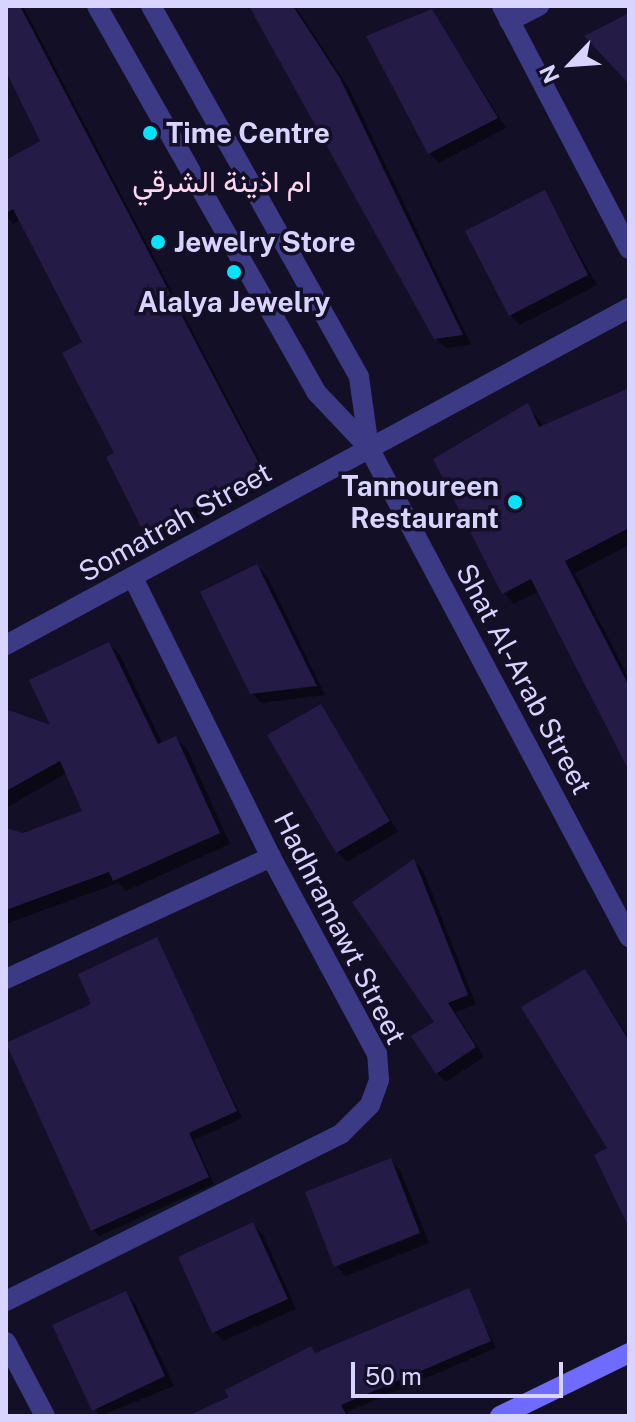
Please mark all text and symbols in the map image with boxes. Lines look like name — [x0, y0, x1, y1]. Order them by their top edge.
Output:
north arrow — [531, 24, 611, 104]
text: N — [534, 61, 565, 87]
place label: Time Centre — [166, 116, 330, 150]
marker: Time Centre — [141, 124, 159, 142]
district label: ام اذينة الشرقي — [132, 163, 312, 199]
place label: Jewelry Store — [174, 225, 356, 259]
marker: Jewelry Store — [149, 233, 167, 251]
marker: Alalya Jewelry — [225, 263, 243, 281]
place label: Alalya Jewelry — [138, 285, 330, 319]
street label: Somatrah Street — [73, 455, 277, 589]
place label: Tannoureen Restaurant — [341, 469, 499, 535]
marker: Tannoureen Restaurant — [506, 493, 524, 511]
street label: Shat Al-Arab Street — [449, 558, 599, 800]
street label: Hadhramawt Street — [267, 806, 413, 1050]
scale bar — [355, 1346, 567, 1396]
text: 50 m — [365, 1362, 422, 1390]

